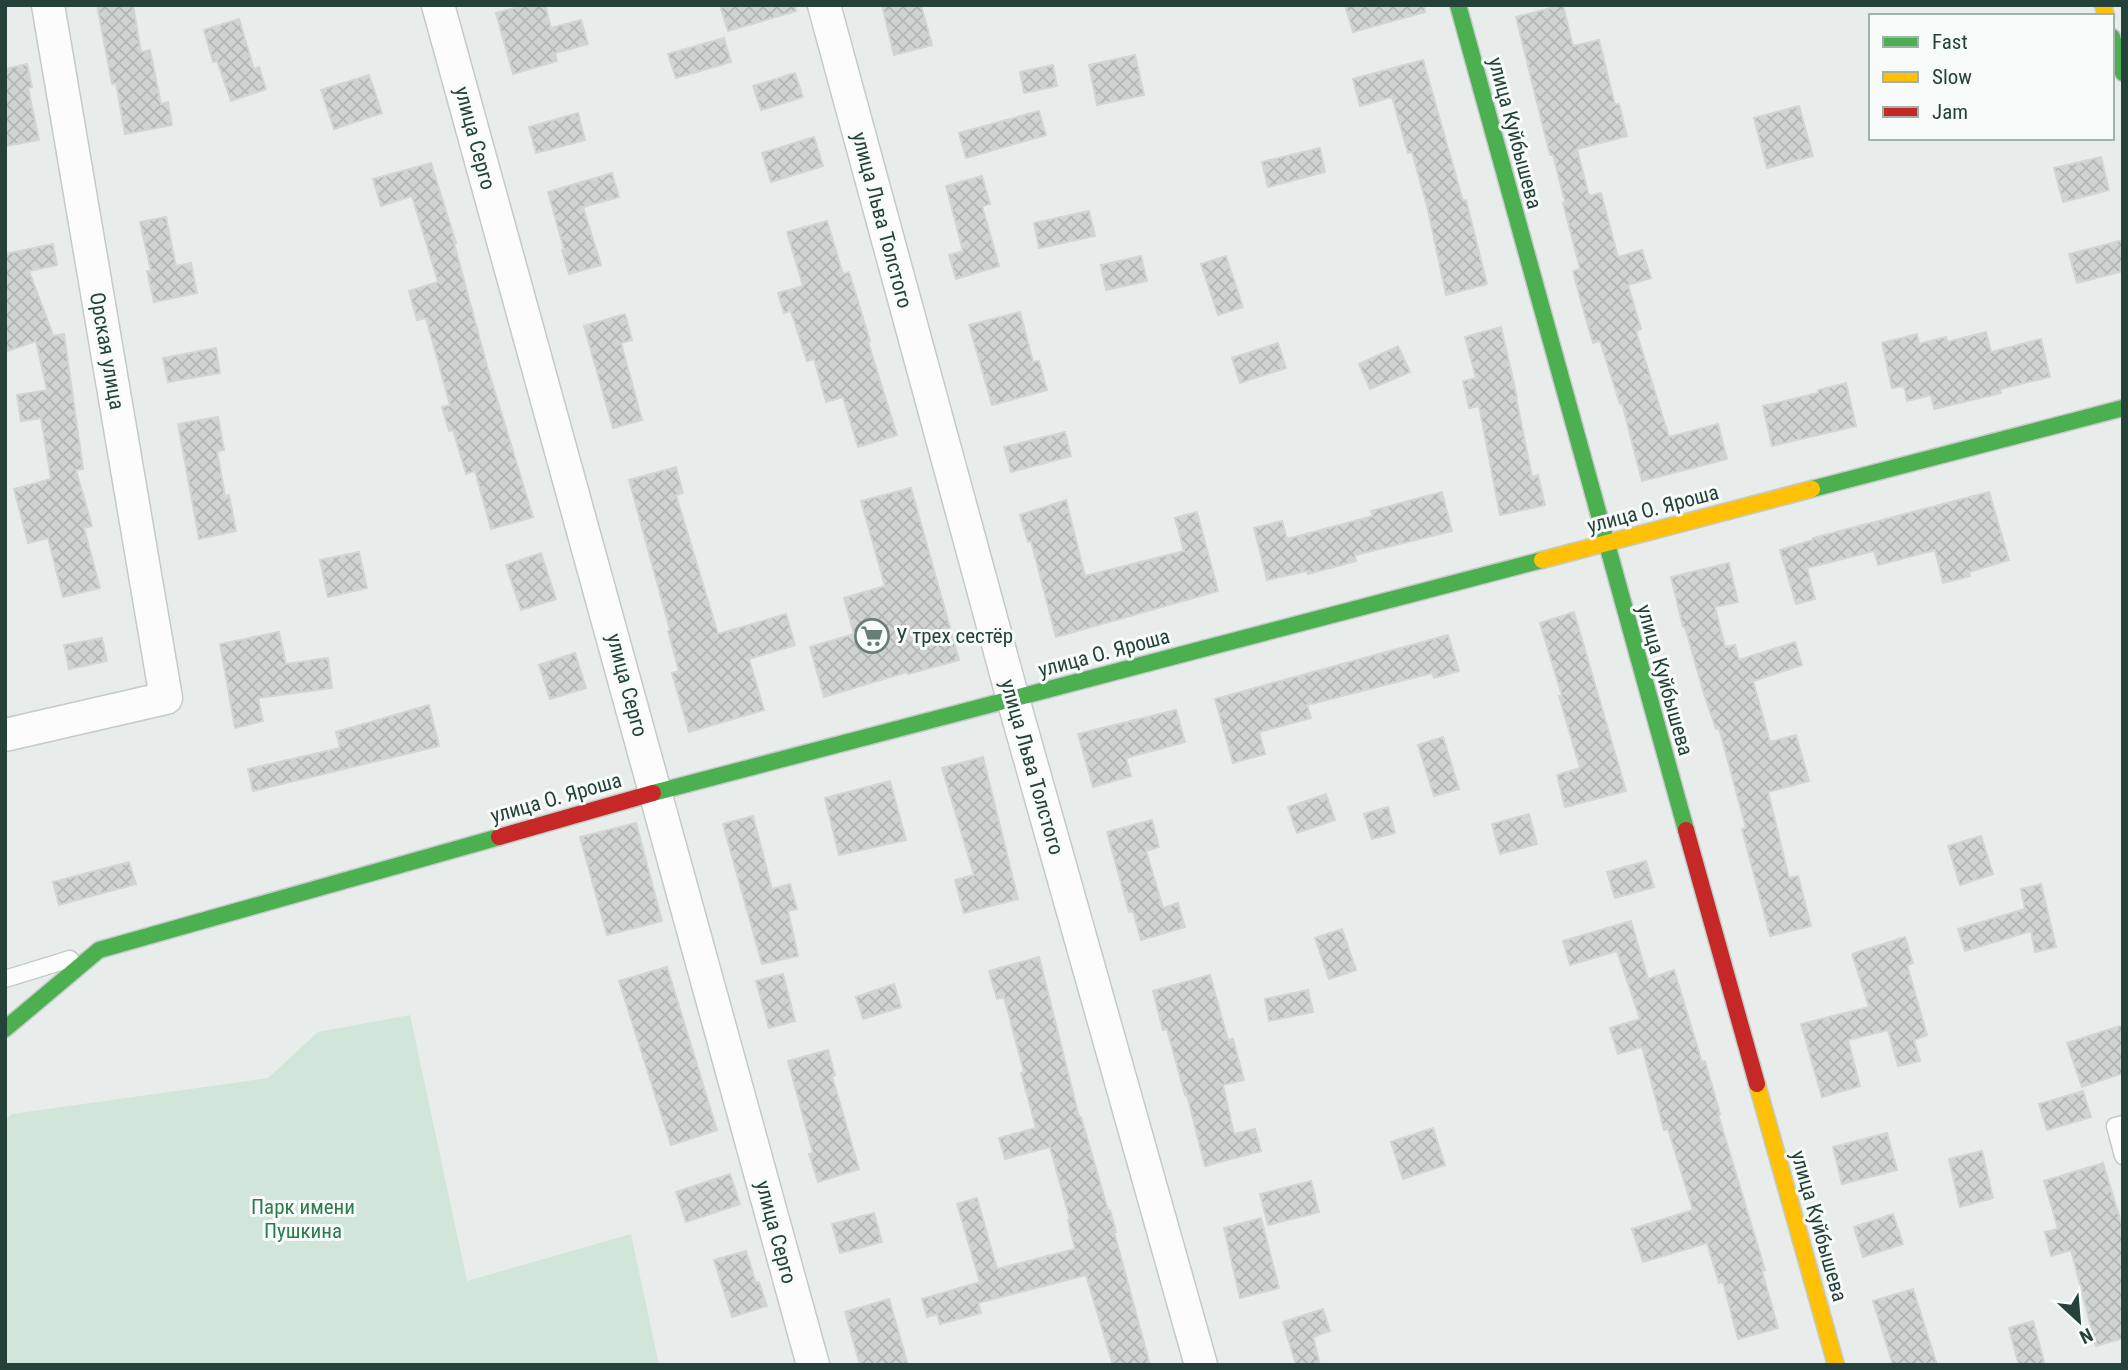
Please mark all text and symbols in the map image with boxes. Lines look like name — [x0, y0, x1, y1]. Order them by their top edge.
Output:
legend — [1869, 14, 2114, 140]
text: Fast — [1932, 30, 1968, 54]
street label: улица Куйбышева — [1483, 54, 1547, 212]
text: Slow — [1932, 65, 1972, 89]
street label: улица Серго — [450, 84, 500, 192]
text: Jam — [1932, 100, 1968, 124]
street label: улица Льва Толстого — [847, 129, 917, 311]
street label: Орская улица — [85, 291, 129, 411]
street label: улица О. Яроша — [1585, 480, 1721, 538]
street label: улица Куйбышева — [1632, 602, 1698, 758]
supermarket icon: У трех сестёр — [853, 617, 891, 655]
place label: У трех сестёр — [896, 624, 1013, 648]
street label: улица О. Яроша — [1036, 624, 1172, 682]
street label: улица Серго — [602, 631, 652, 739]
street label: улица Льва Толстого — [995, 676, 1069, 858]
street label: улица О. Яроша — [488, 768, 624, 828]
street label: улица Куйбышева — [1786, 1148, 1852, 1304]
street label: улица Серго — [751, 1178, 801, 1286]
park label: Парк имени Пушкина — [251, 1195, 355, 1243]
north arrow — [2044, 1286, 2114, 1356]
text: N — [2076, 1323, 2097, 1349]

